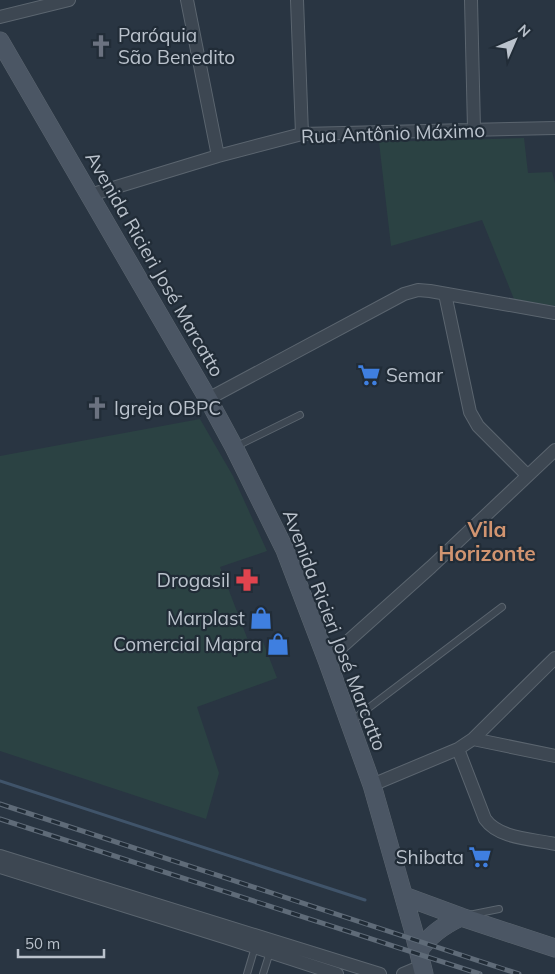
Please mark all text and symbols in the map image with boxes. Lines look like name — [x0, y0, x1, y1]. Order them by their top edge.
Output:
north arrow — [490, 15, 540, 65]
text: N — [514, 21, 534, 41]
place label: Paróquia São Benedito — [118, 23, 235, 69]
church icon: Paróquia São Benedito — [88, 33, 114, 59]
street label: Rua Antônio Máximo — [300, 118, 486, 148]
street label: Avenida Ricieri José Marcatto — [81, 147, 229, 381]
supermarket icon: Semar — [356, 362, 382, 388]
place label: Semar — [386, 363, 443, 387]
church icon: Igreja OBPC — [84, 395, 110, 421]
place label: Igreja OBPC — [114, 396, 221, 420]
street label: Avenida Ricieri José Marcatto — [278, 506, 392, 754]
district label: Vila Horizonte — [438, 516, 536, 566]
pharmacy icon: Drogasil — [234, 567, 260, 593]
place label: Drogasil — [157, 568, 230, 592]
shop icon: Marplast — [248, 605, 274, 631]
place label: Marplast — [167, 606, 245, 630]
shop icon: Comercial Mapra — [265, 631, 291, 657]
place label: Comercial Mapra — [113, 632, 262, 656]
supermarket icon: Shibata — [467, 844, 493, 870]
place label: Shibata — [396, 845, 464, 869]
scale bar — [18, 926, 104, 958]
text: 50 m — [25, 934, 60, 953]

